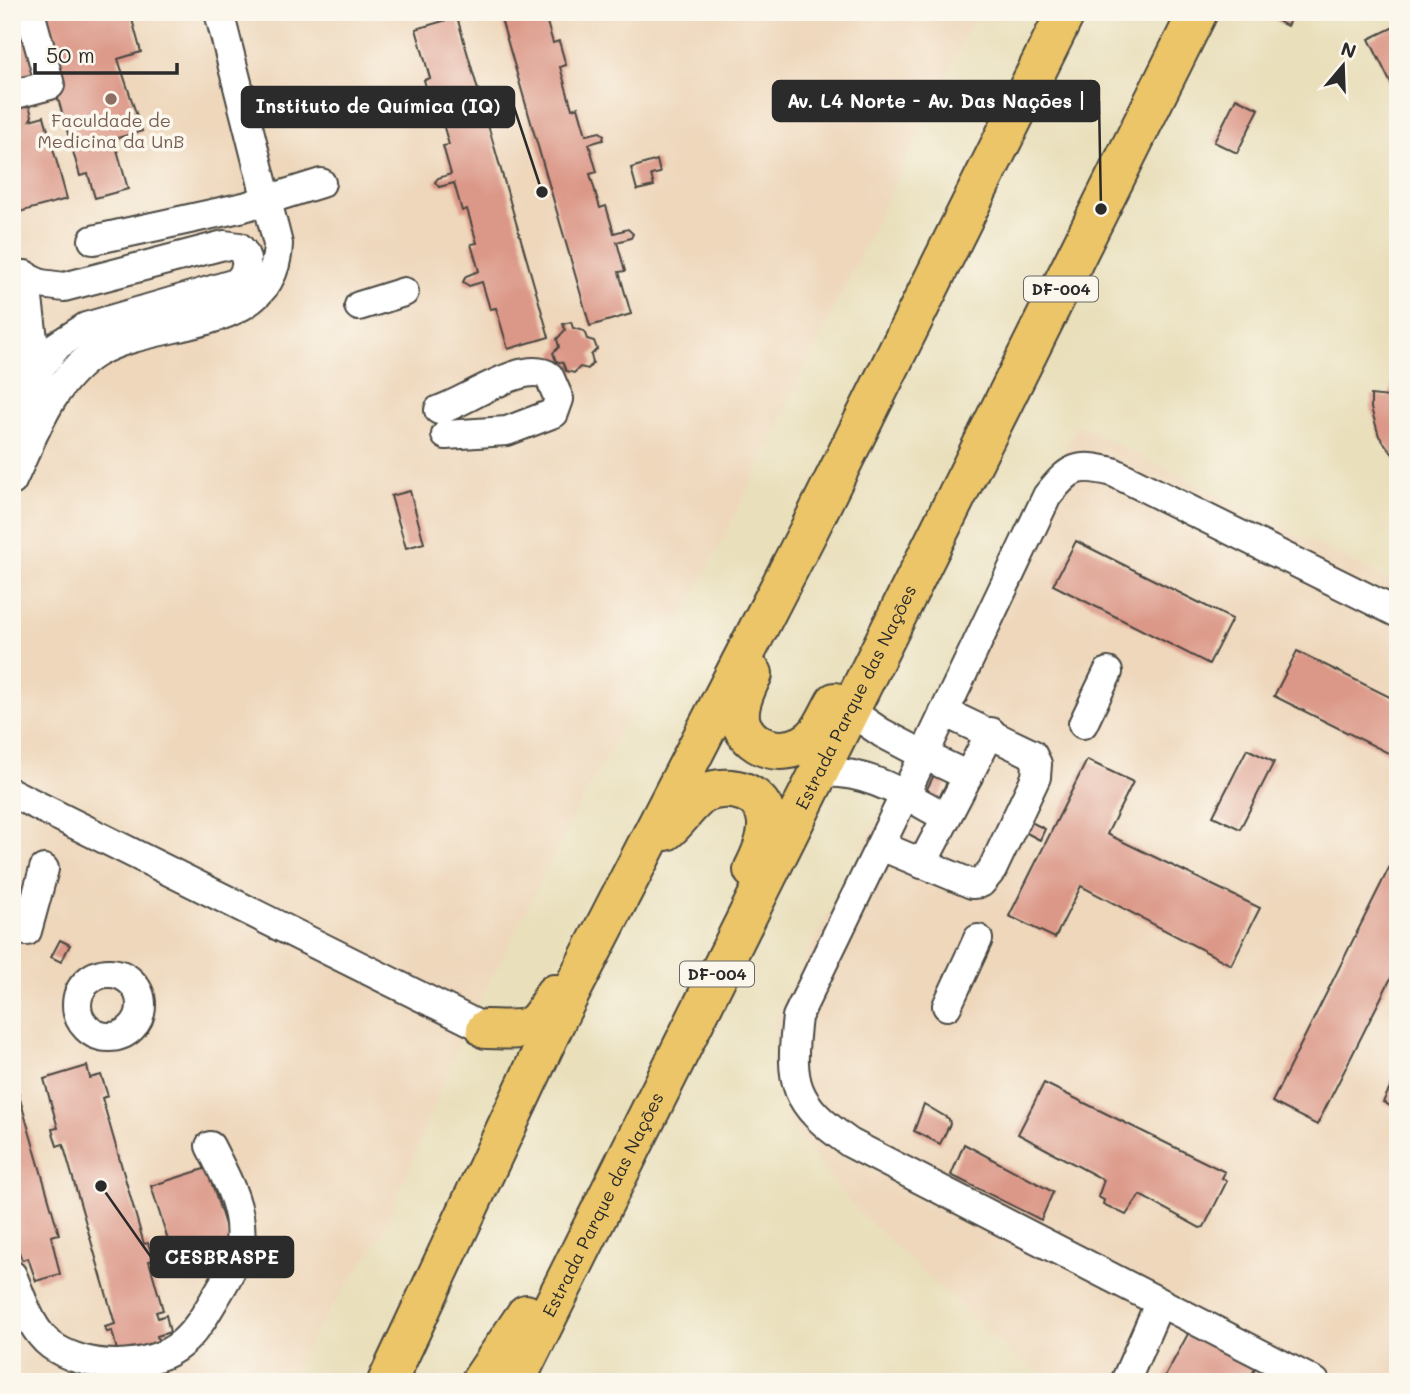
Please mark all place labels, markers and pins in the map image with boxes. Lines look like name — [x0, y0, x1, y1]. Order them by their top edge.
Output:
callout: Av. L4 Norte - Av. Das Nações | — [773, 81, 1099, 121]
callout: Instituto de Química (IQ) — [242, 87, 514, 127]
marker: Faculdade de Medicina da UnB — [103, 91, 119, 107]
place label: Faculdade de Medicina da UnB — [38, 108, 185, 153]
callout: CESBRASPE — [151, 1237, 293, 1277]

